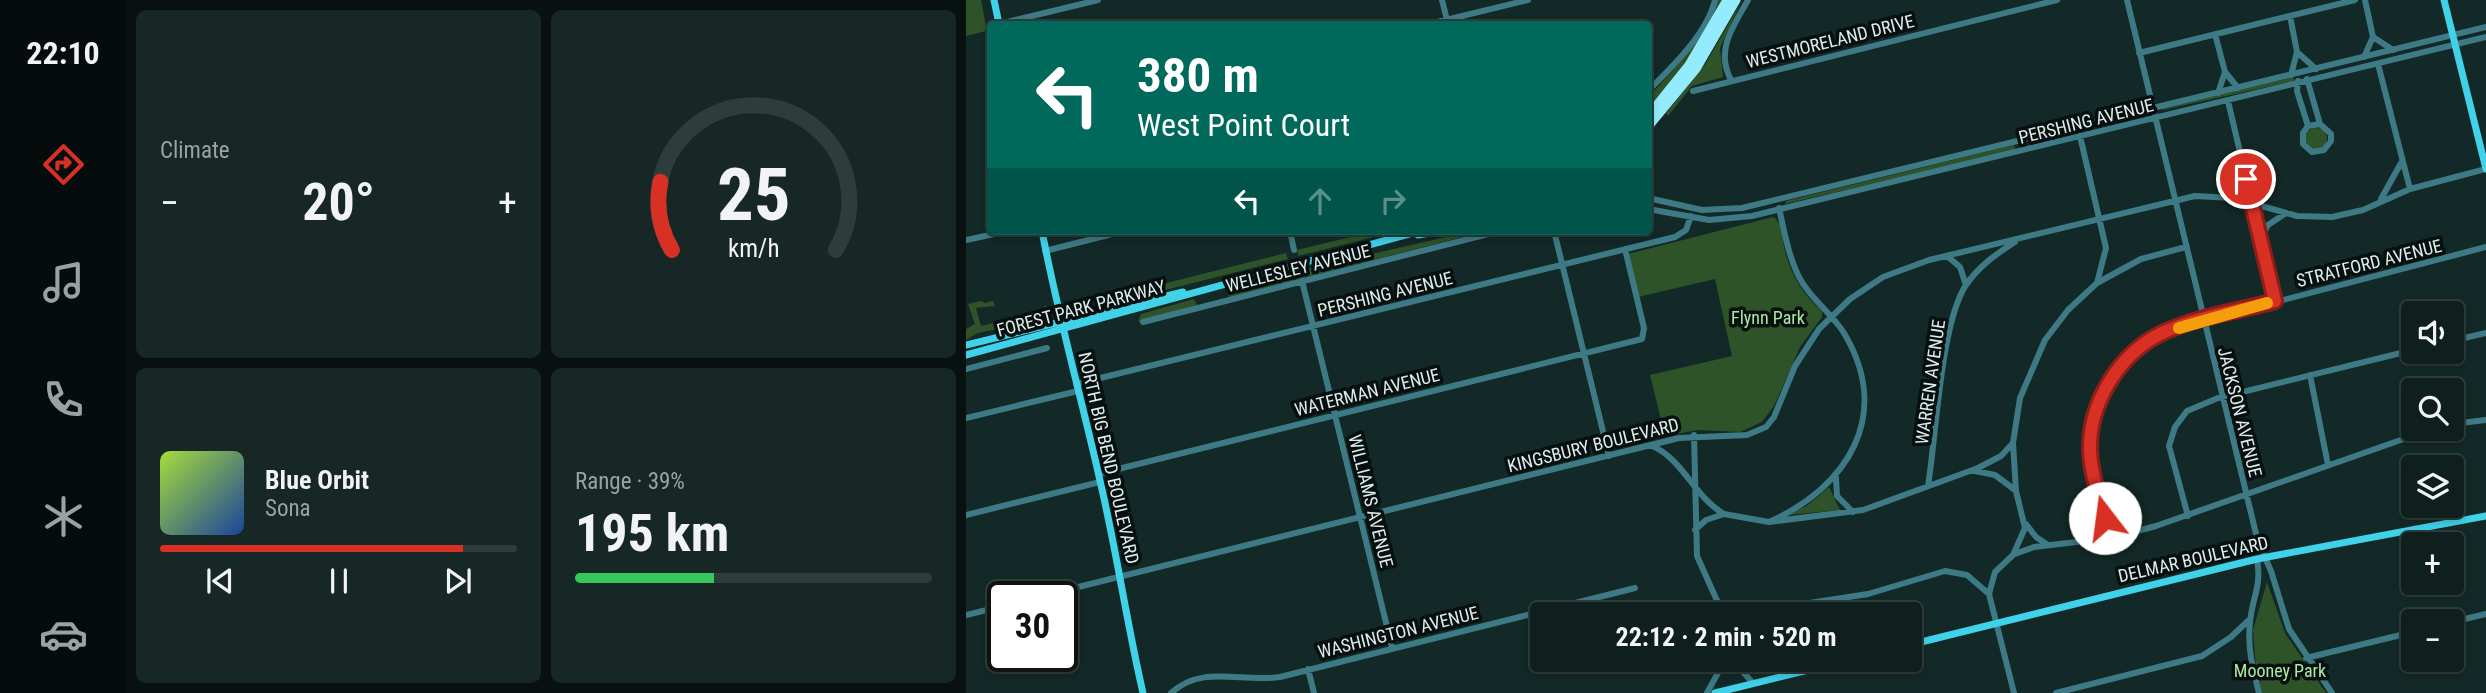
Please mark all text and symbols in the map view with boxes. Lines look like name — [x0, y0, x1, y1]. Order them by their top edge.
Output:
street label: WESTMORELAND DRIVE — [1744, 10, 1916, 72]
text: 22:10 — [26, 34, 100, 72]
text: 380 m — [1137, 47, 1259, 104]
icon: left — [1022, 49, 1113, 140]
street label: PERSHING AVENUE — [2016, 94, 2156, 148]
text: West Point Court — [1137, 106, 1350, 144]
text: Climate — [160, 137, 230, 164]
icon: directions — [39, 140, 88, 189]
pin — [2216, 149, 2276, 209]
text: 25 — [717, 152, 790, 238]
icon: arrive — [2227, 160, 2265, 198]
text: 20° — [302, 172, 375, 233]
text: − — [160, 181, 179, 225]
text: + — [498, 181, 517, 225]
icon: left — [1228, 182, 1266, 220]
icon: ahead — [1301, 182, 1339, 220]
icon: right — [1374, 182, 1412, 220]
text: km/h — [728, 234, 779, 263]
street label: STRATFORD AVENUE — [2294, 235, 2444, 291]
street label: WELLESLEY AVENUE — [1224, 240, 1372, 296]
icon: music — [39, 258, 88, 307]
street label: PERSHING AVENUE — [1315, 267, 1455, 321]
street label: FOREST PARK PARKWAY — [994, 275, 1168, 341]
map controls — [2401, 301, 2464, 672]
button: sound — [2401, 301, 2464, 364]
park label: Flynn Park — [1731, 307, 1805, 328]
street label: WARREN AVENUE — [1911, 318, 1949, 446]
street label: JACKSON AVENUE — [2214, 345, 2266, 479]
street label: NORTH BIG BEND BOULEVARD — [1074, 350, 1144, 566]
street label: WATERMAN AVENUE — [1292, 364, 1442, 420]
icon: phone — [39, 375, 88, 424]
button: search — [2401, 378, 2464, 441]
street label: KINGSBURY BOULEVARD — [1505, 414, 1681, 476]
street label: WILLIAMS AVENUE — [1344, 432, 1398, 570]
button: layers — [2401, 455, 2464, 518]
text: Blue Orbit — [265, 465, 369, 495]
text: Range · 39% — [575, 468, 685, 495]
position arrow — [2068, 481, 2142, 555]
icon: climate — [39, 492, 88, 541]
text: Sona — [265, 495, 311, 522]
text: 195 km — [575, 503, 729, 564]
street label: DELMAR BOULEVARD — [2116, 532, 2270, 586]
button: + — [2401, 532, 2464, 595]
icon: previous — [201, 562, 239, 600]
icon: pause — [320, 562, 358, 600]
icon: next — [439, 562, 477, 600]
speed limit sign: 30 — [987, 581, 1078, 672]
street label: WASHINGTON AVENUE — [1316, 602, 1480, 662]
button: − — [2401, 609, 2464, 672]
icon: car — [39, 610, 88, 659]
text: 22:12 · 2 min · 520 m — [1616, 622, 1836, 652]
park label: Mooney Park — [2234, 660, 2326, 681]

